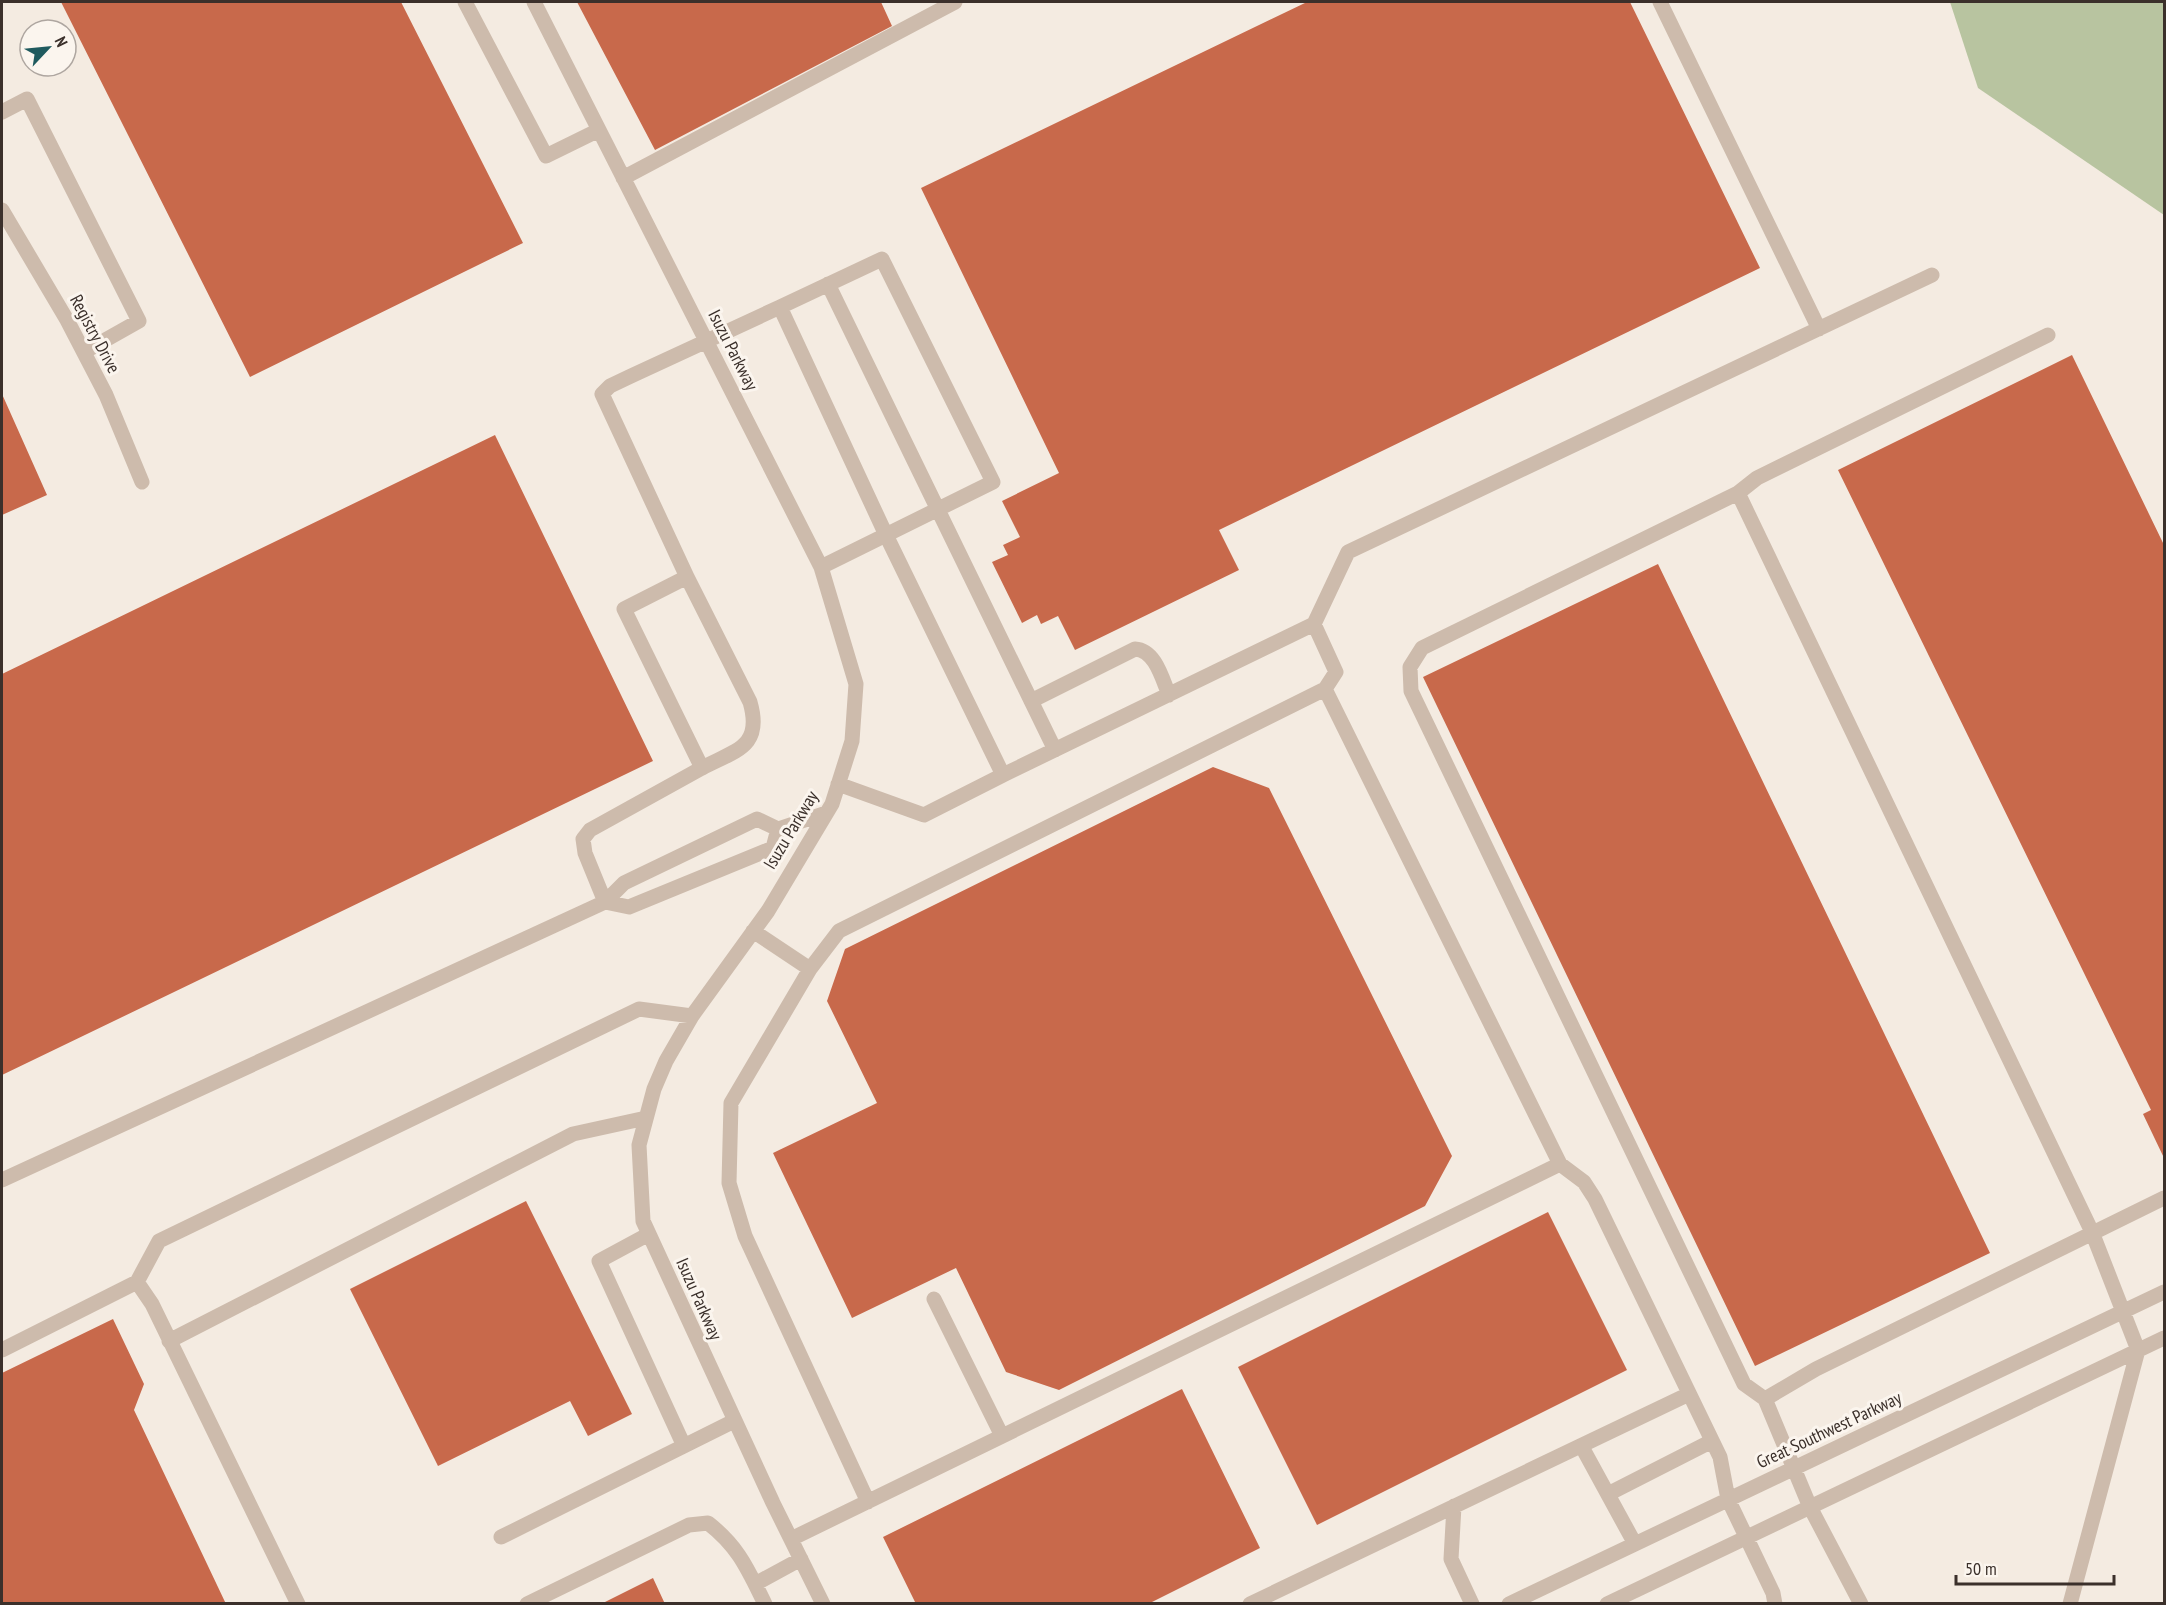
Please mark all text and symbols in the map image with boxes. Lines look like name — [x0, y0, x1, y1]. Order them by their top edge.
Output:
north arrow — [18, 18, 78, 78]
text: N — [51, 33, 72, 50]
street label: Registry Drive — [65, 291, 126, 377]
street label: Isuzu Parkway — [703, 306, 764, 394]
street label: Isuzu Parkway — [758, 786, 823, 873]
street label: Isuzu Parkway — [671, 1254, 728, 1344]
street label: Great Southwest Parkway — [1753, 1386, 1905, 1473]
scale bar — [1956, 1548, 2114, 1586]
text: 50 m — [1965, 1557, 1997, 1580]

